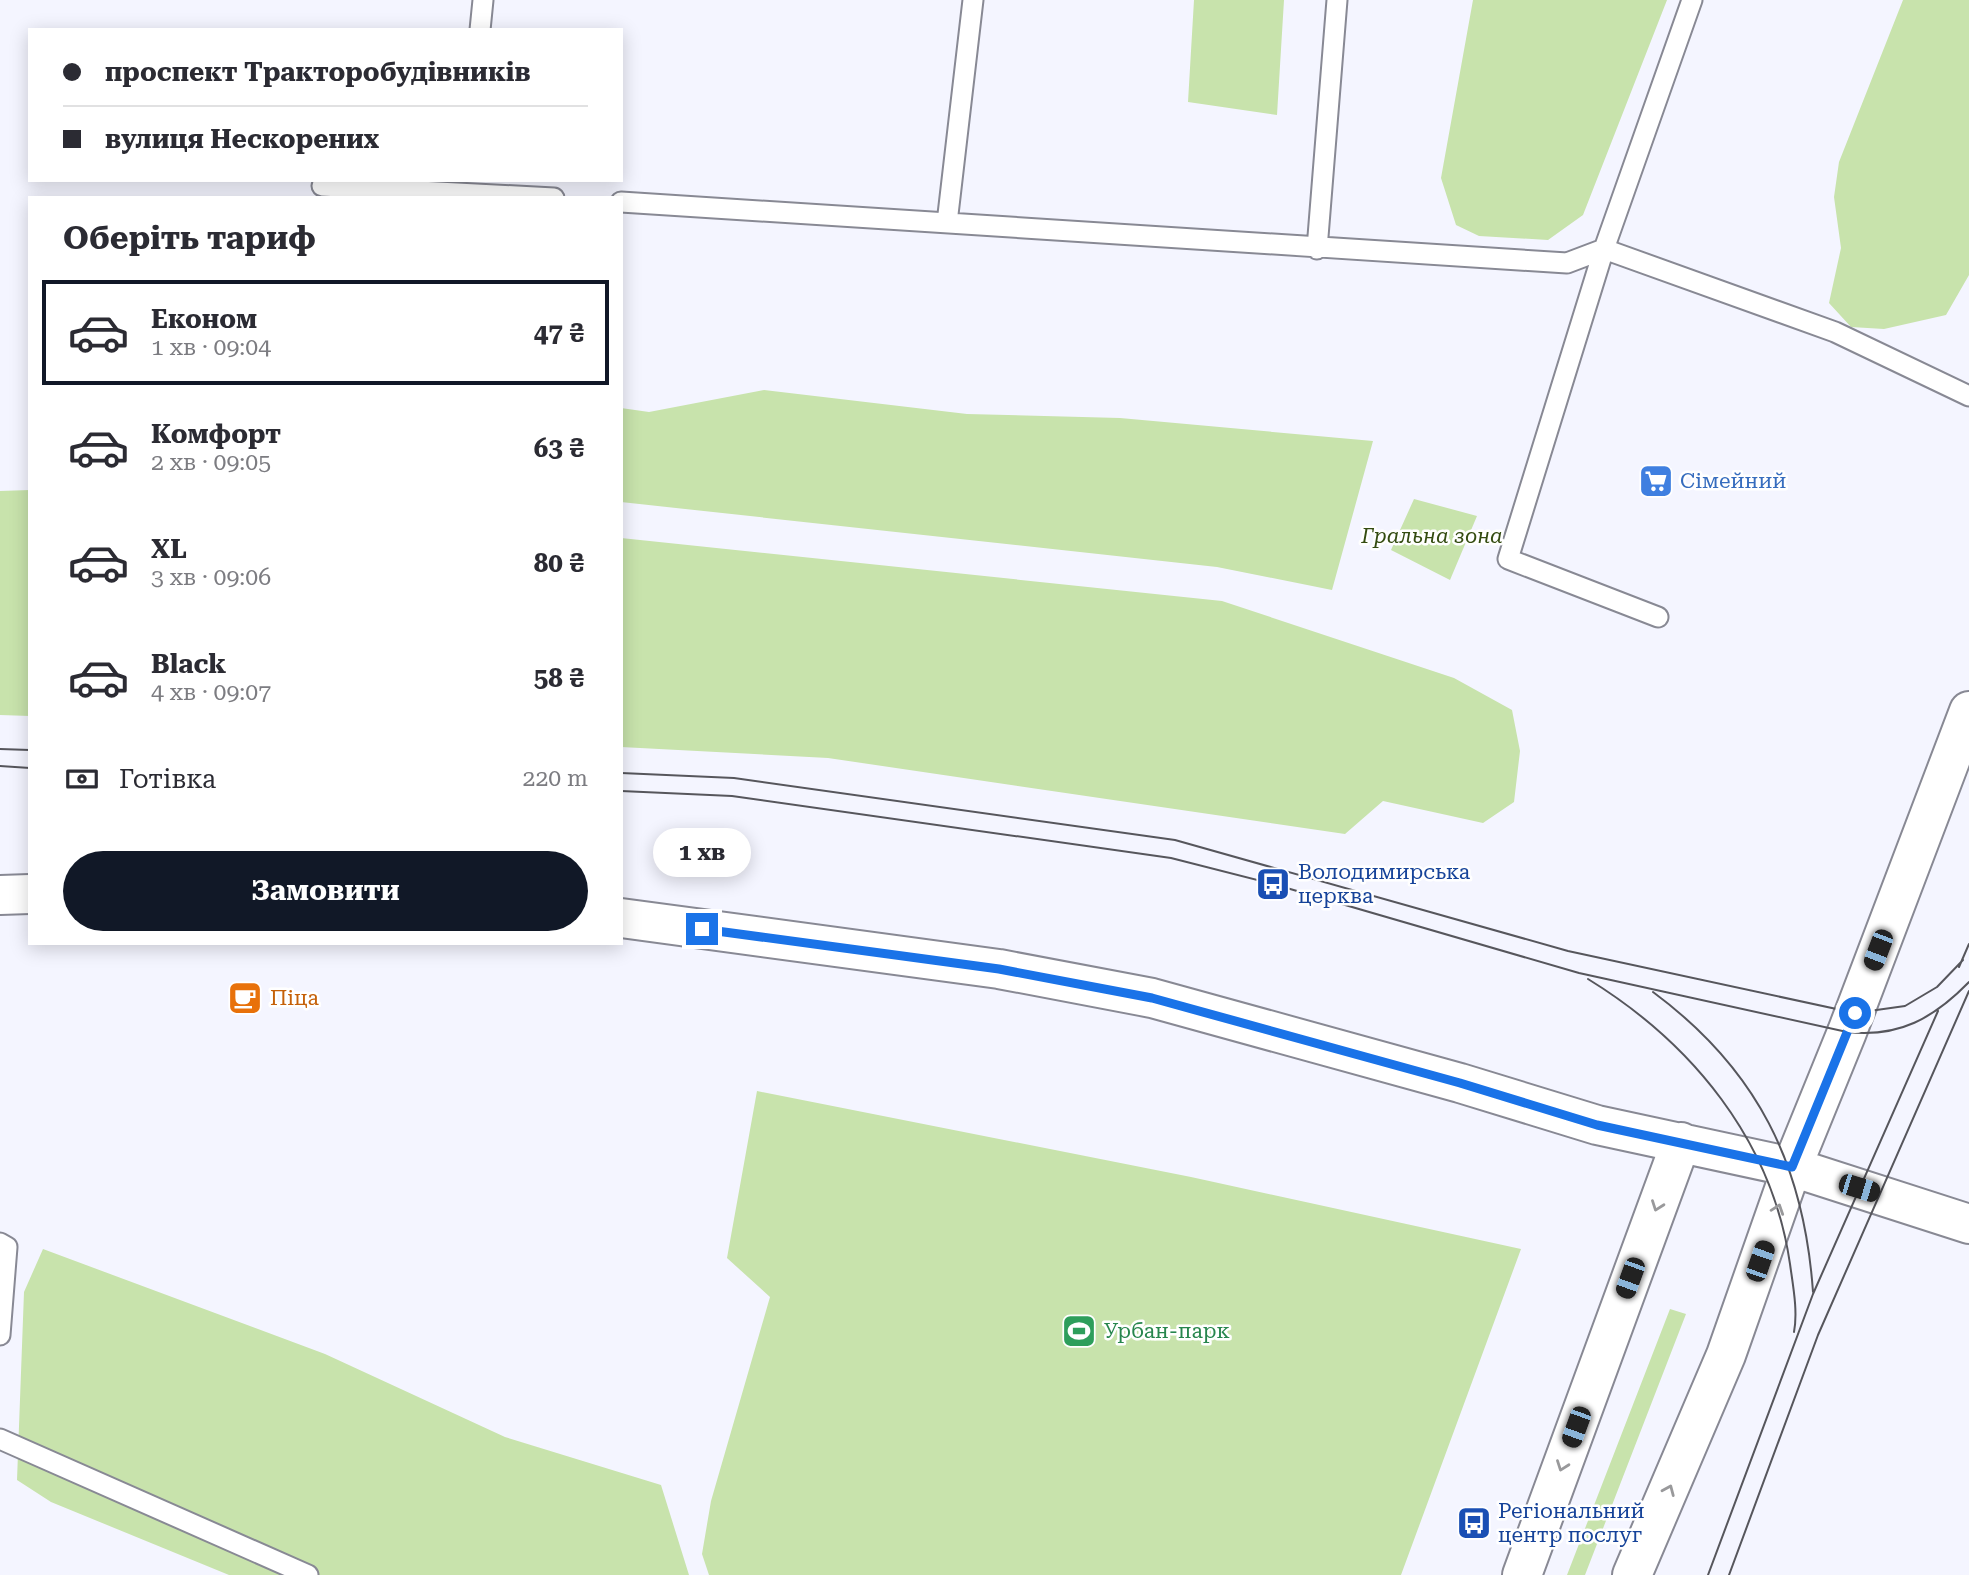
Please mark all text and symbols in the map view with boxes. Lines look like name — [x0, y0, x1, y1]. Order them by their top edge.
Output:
text: проспект Тракторобудівників — [105, 57, 531, 87]
text: вулиця Нескорених — [105, 124, 379, 154]
text: Оберіть тариф — [63, 219, 316, 257]
icon: car — [67, 301, 130, 364]
text: Економ — [151, 304, 257, 334]
text: 47 ₴ — [534, 318, 584, 348]
text: 1 хв · 09:04 — [151, 334, 271, 361]
icon: car — [67, 416, 130, 479]
text: Комфорт — [151, 419, 281, 449]
text: 63 ₴ — [534, 433, 584, 463]
text: 2 хв · 09:05 — [151, 449, 271, 476]
supermarket icon: Сімейний — [1637, 462, 1675, 500]
place label: Сімейний — [1680, 469, 1786, 493]
park label: Гральна зона — [1360, 524, 1503, 548]
icon: car — [67, 531, 130, 594]
text: XL — [151, 534, 187, 564]
text: 80 ₴ — [534, 548, 584, 578]
text: 3 хв · 09:06 — [151, 564, 271, 591]
icon: car — [67, 646, 130, 709]
text: Black — [151, 649, 226, 679]
text: 58 ₴ — [534, 663, 584, 693]
text: 4 хв · 09:07 — [151, 679, 271, 706]
icon: cash — [63, 760, 101, 798]
text: Готівка — [119, 764, 216, 794]
text: 220 m — [523, 765, 588, 792]
callout: 1 хв — [653, 828, 751, 876]
text: 1 хв — [679, 839, 725, 866]
button: Замовити — [63, 851, 588, 931]
place label: Володимирська церква — [1298, 860, 1471, 908]
bus stop icon: Володимирська церква — [1254, 865, 1292, 903]
route end — [686, 913, 718, 945]
car — [1861, 927, 1896, 973]
cafe icon: Піца — [226, 979, 264, 1017]
place label: Піца — [270, 986, 319, 1010]
route start — [1839, 997, 1871, 1029]
car — [1836, 1172, 1883, 1204]
one-way arrow — [1651, 1199, 1665, 1211]
one-way arrow — [1770, 1204, 1784, 1216]
car — [1744, 1238, 1777, 1284]
car — [1613, 1255, 1648, 1301]
sports icon: Урбан-парк — [1060, 1312, 1098, 1350]
place label: Урбан-парк — [1104, 1319, 1230, 1343]
car — [1559, 1404, 1594, 1450]
one-way arrow — [1556, 1459, 1570, 1471]
one-way arrow — [1661, 1484, 1675, 1497]
place label: Регіональний центр послуг — [1498, 1499, 1645, 1547]
bus stop icon: Регіональний центр послуг — [1455, 1504, 1493, 1542]

